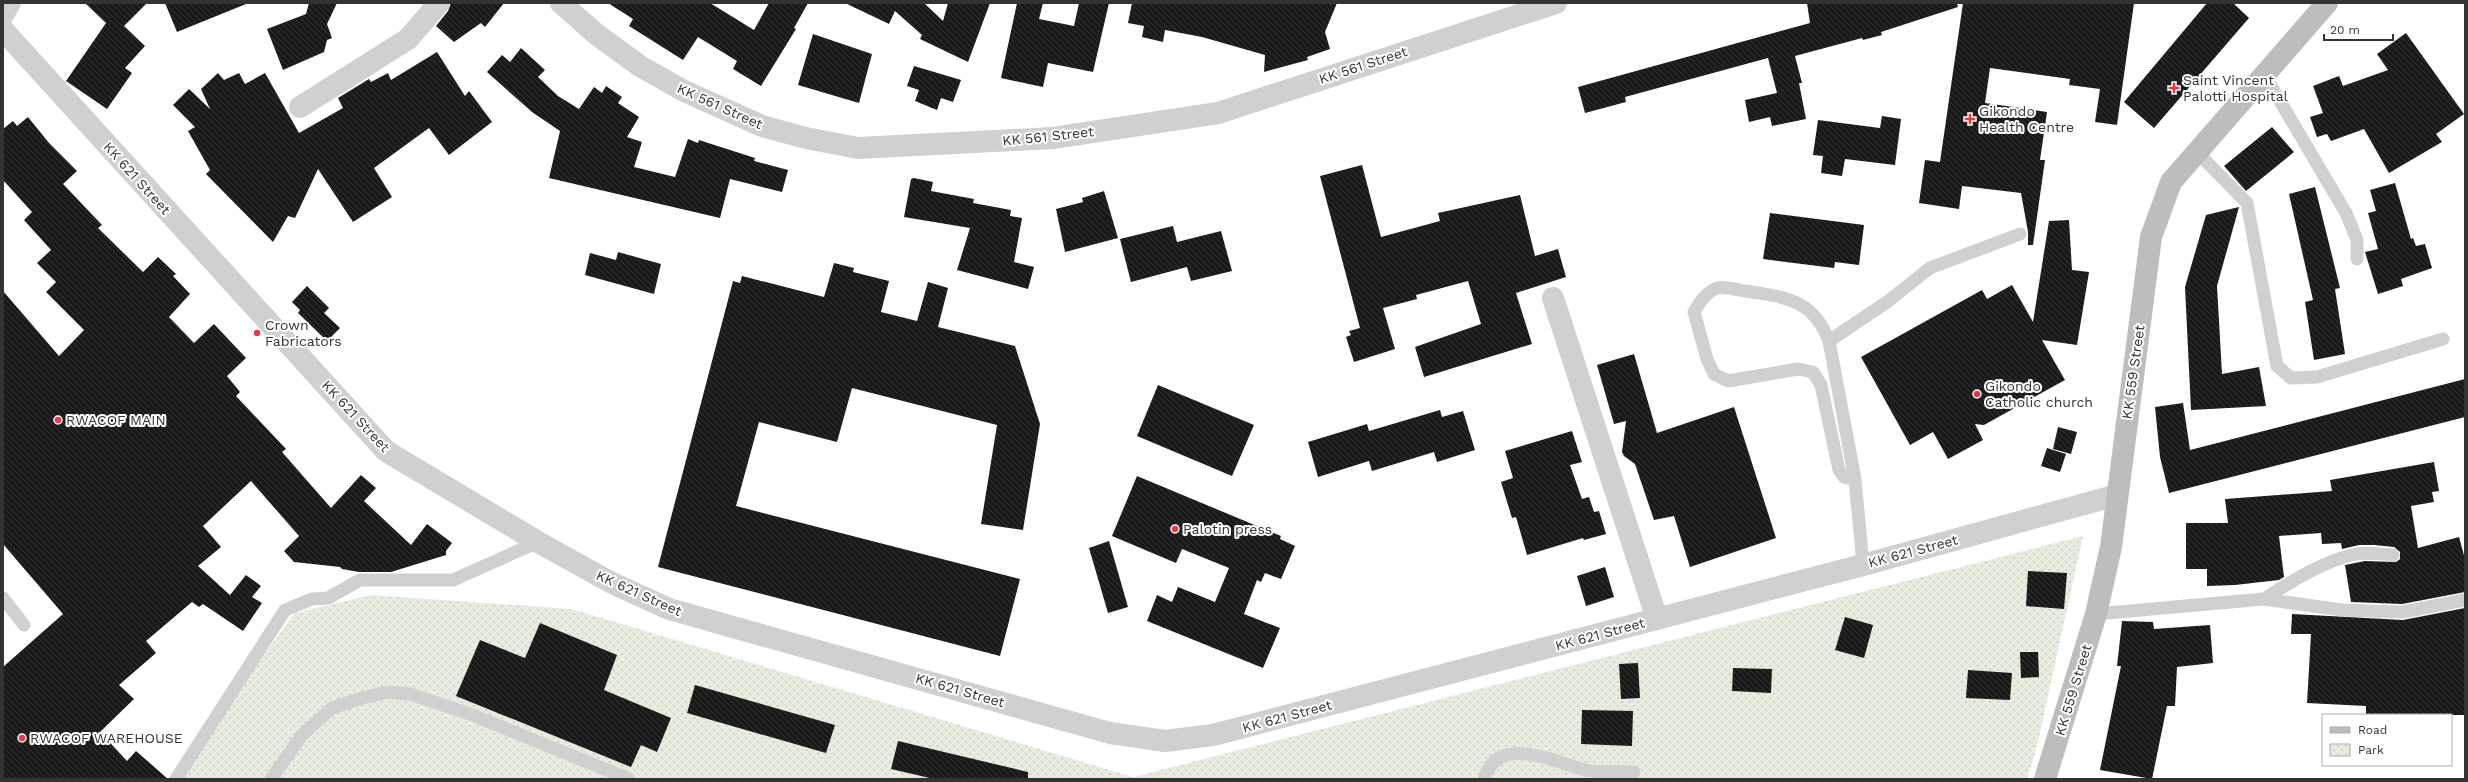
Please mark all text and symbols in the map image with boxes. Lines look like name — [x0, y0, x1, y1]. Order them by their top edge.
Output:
scale bar — [2324, 16, 2393, 42]
text: 20 m — [2330, 23, 2360, 37]
street label: KK 561 Street — [1317, 43, 1409, 87]
place label: Saint Vincent Palotti Hospital — [2183, 72, 2289, 104]
street label: KK 561 Street — [675, 80, 765, 132]
marker: Saint Vincent Palotti Hospital — [2168, 82, 2180, 94]
place label: Gikondo Health Centre — [1979, 103, 2074, 135]
marker: Gikondo Health Centre — [1964, 113, 1976, 125]
street label: KK 561 Street — [1001, 123, 1095, 149]
street label: KK 621 Street — [100, 138, 174, 218]
place label: Crown Fabricators — [265, 317, 342, 349]
street label: KK 559 Street — [2118, 324, 2148, 420]
marker: Crown Fabricators — [252, 328, 262, 338]
street label: KK 621 Street — [319, 377, 393, 455]
place label: Gikondo Catholic church — [1985, 378, 2093, 410]
marker: Gikondo Catholic church — [1972, 389, 1982, 399]
place label: RWACOF MAIN — [66, 412, 166, 428]
marker: RWACOF MAIN — [53, 415, 63, 425]
place label: Palotin press — [1183, 521, 1272, 537]
marker: Palotin press — [1170, 524, 1180, 534]
street label: KK 621 Street — [1866, 531, 1960, 571]
street label: KK 621 Street — [594, 567, 684, 619]
street label: KK 621 Street — [1553, 614, 1647, 654]
street label: KK 559 Street — [2051, 642, 2095, 738]
street label: KK 621 Street — [914, 670, 1007, 710]
street label: KK 621 Street — [1240, 696, 1334, 736]
legend — [2322, 714, 2452, 766]
text: Road — [2358, 723, 2387, 737]
place label: RWACOF WAREHOUSE — [30, 730, 183, 746]
marker: RWACOF WAREHOUSE — [17, 733, 27, 743]
text: Park — [2358, 743, 2384, 757]

